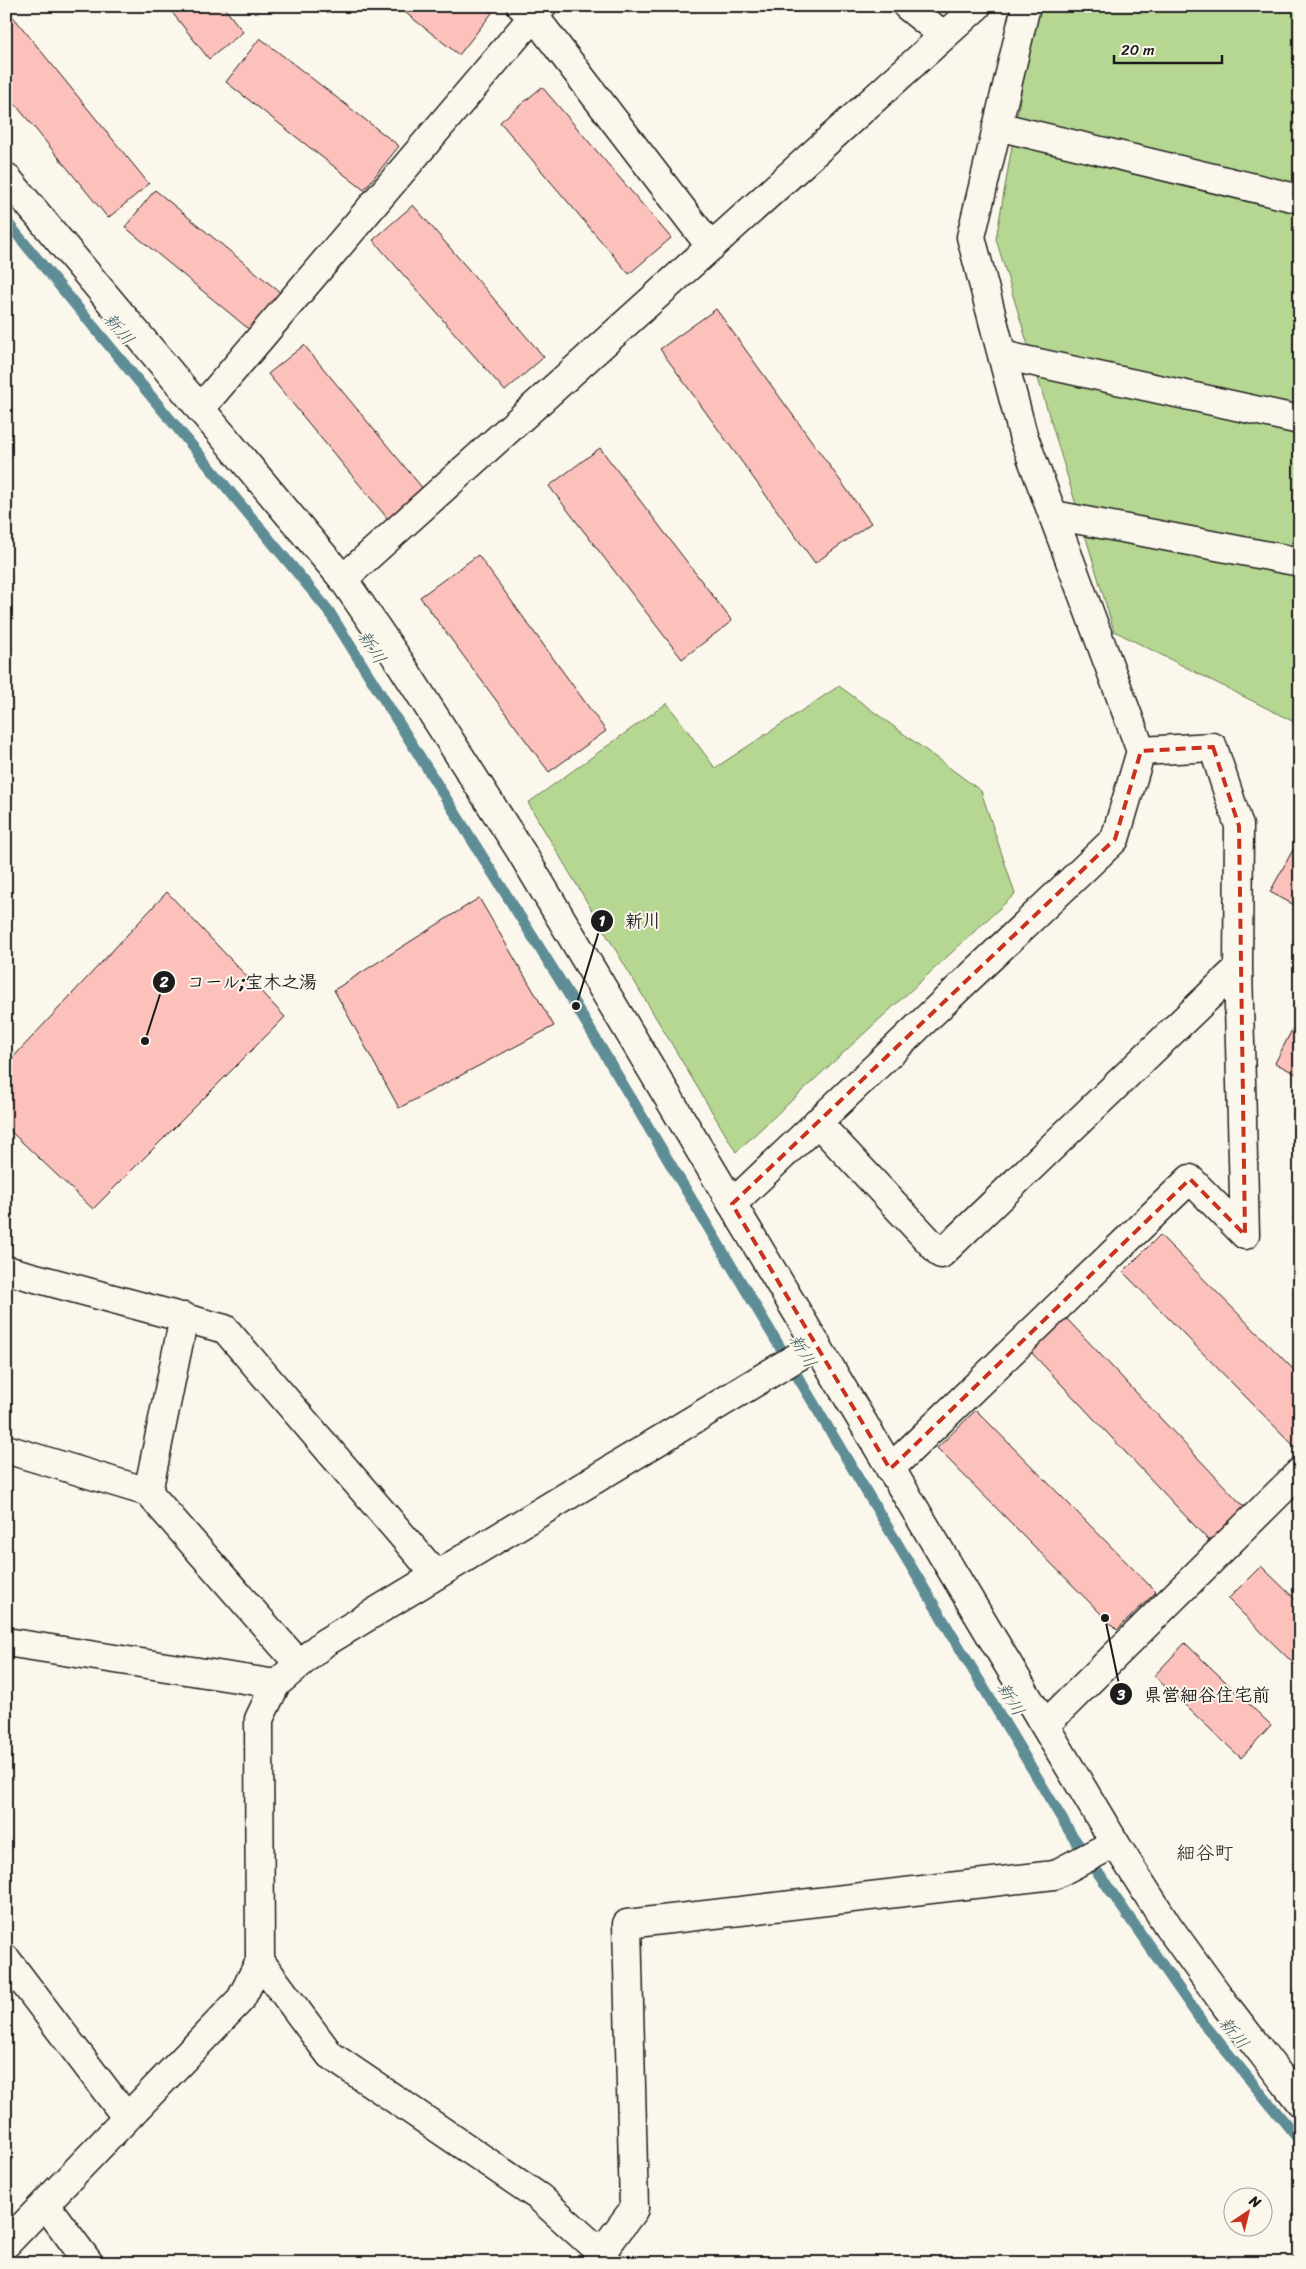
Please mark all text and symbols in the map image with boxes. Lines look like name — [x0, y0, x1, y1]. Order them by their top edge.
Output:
scale bar — [1114, 32, 1221, 64]
text: 20 m — [1121, 37, 1155, 63]
water label: 新川 — [95, 305, 143, 353]
water label: 新川 — [349, 623, 395, 671]
callout: 新川 — [590, 904, 671, 937]
text: 新川 — [625, 905, 661, 937]
text: 1 — [599, 908, 606, 934]
callout: コール;宝木之湯 — [152, 966, 328, 999]
text: コール;宝木之湯 — [187, 966, 317, 998]
text: 2 — [159, 969, 169, 995]
water label: 新川 — [780, 1327, 826, 1375]
water label: 新川 — [988, 1675, 1034, 1723]
callout: 県営細谷住宅前 — [1109, 1678, 1280, 1711]
text: 県営細谷住宅前 — [1144, 1679, 1270, 1711]
text: 3 — [1116, 1682, 1126, 1708]
district label: 細谷町 — [1176, 1836, 1234, 1869]
water label: 新川 — [1210, 2009, 1258, 2057]
north arrow — [1224, 2186, 1274, 2236]
text: N — [1243, 2188, 1267, 2215]

